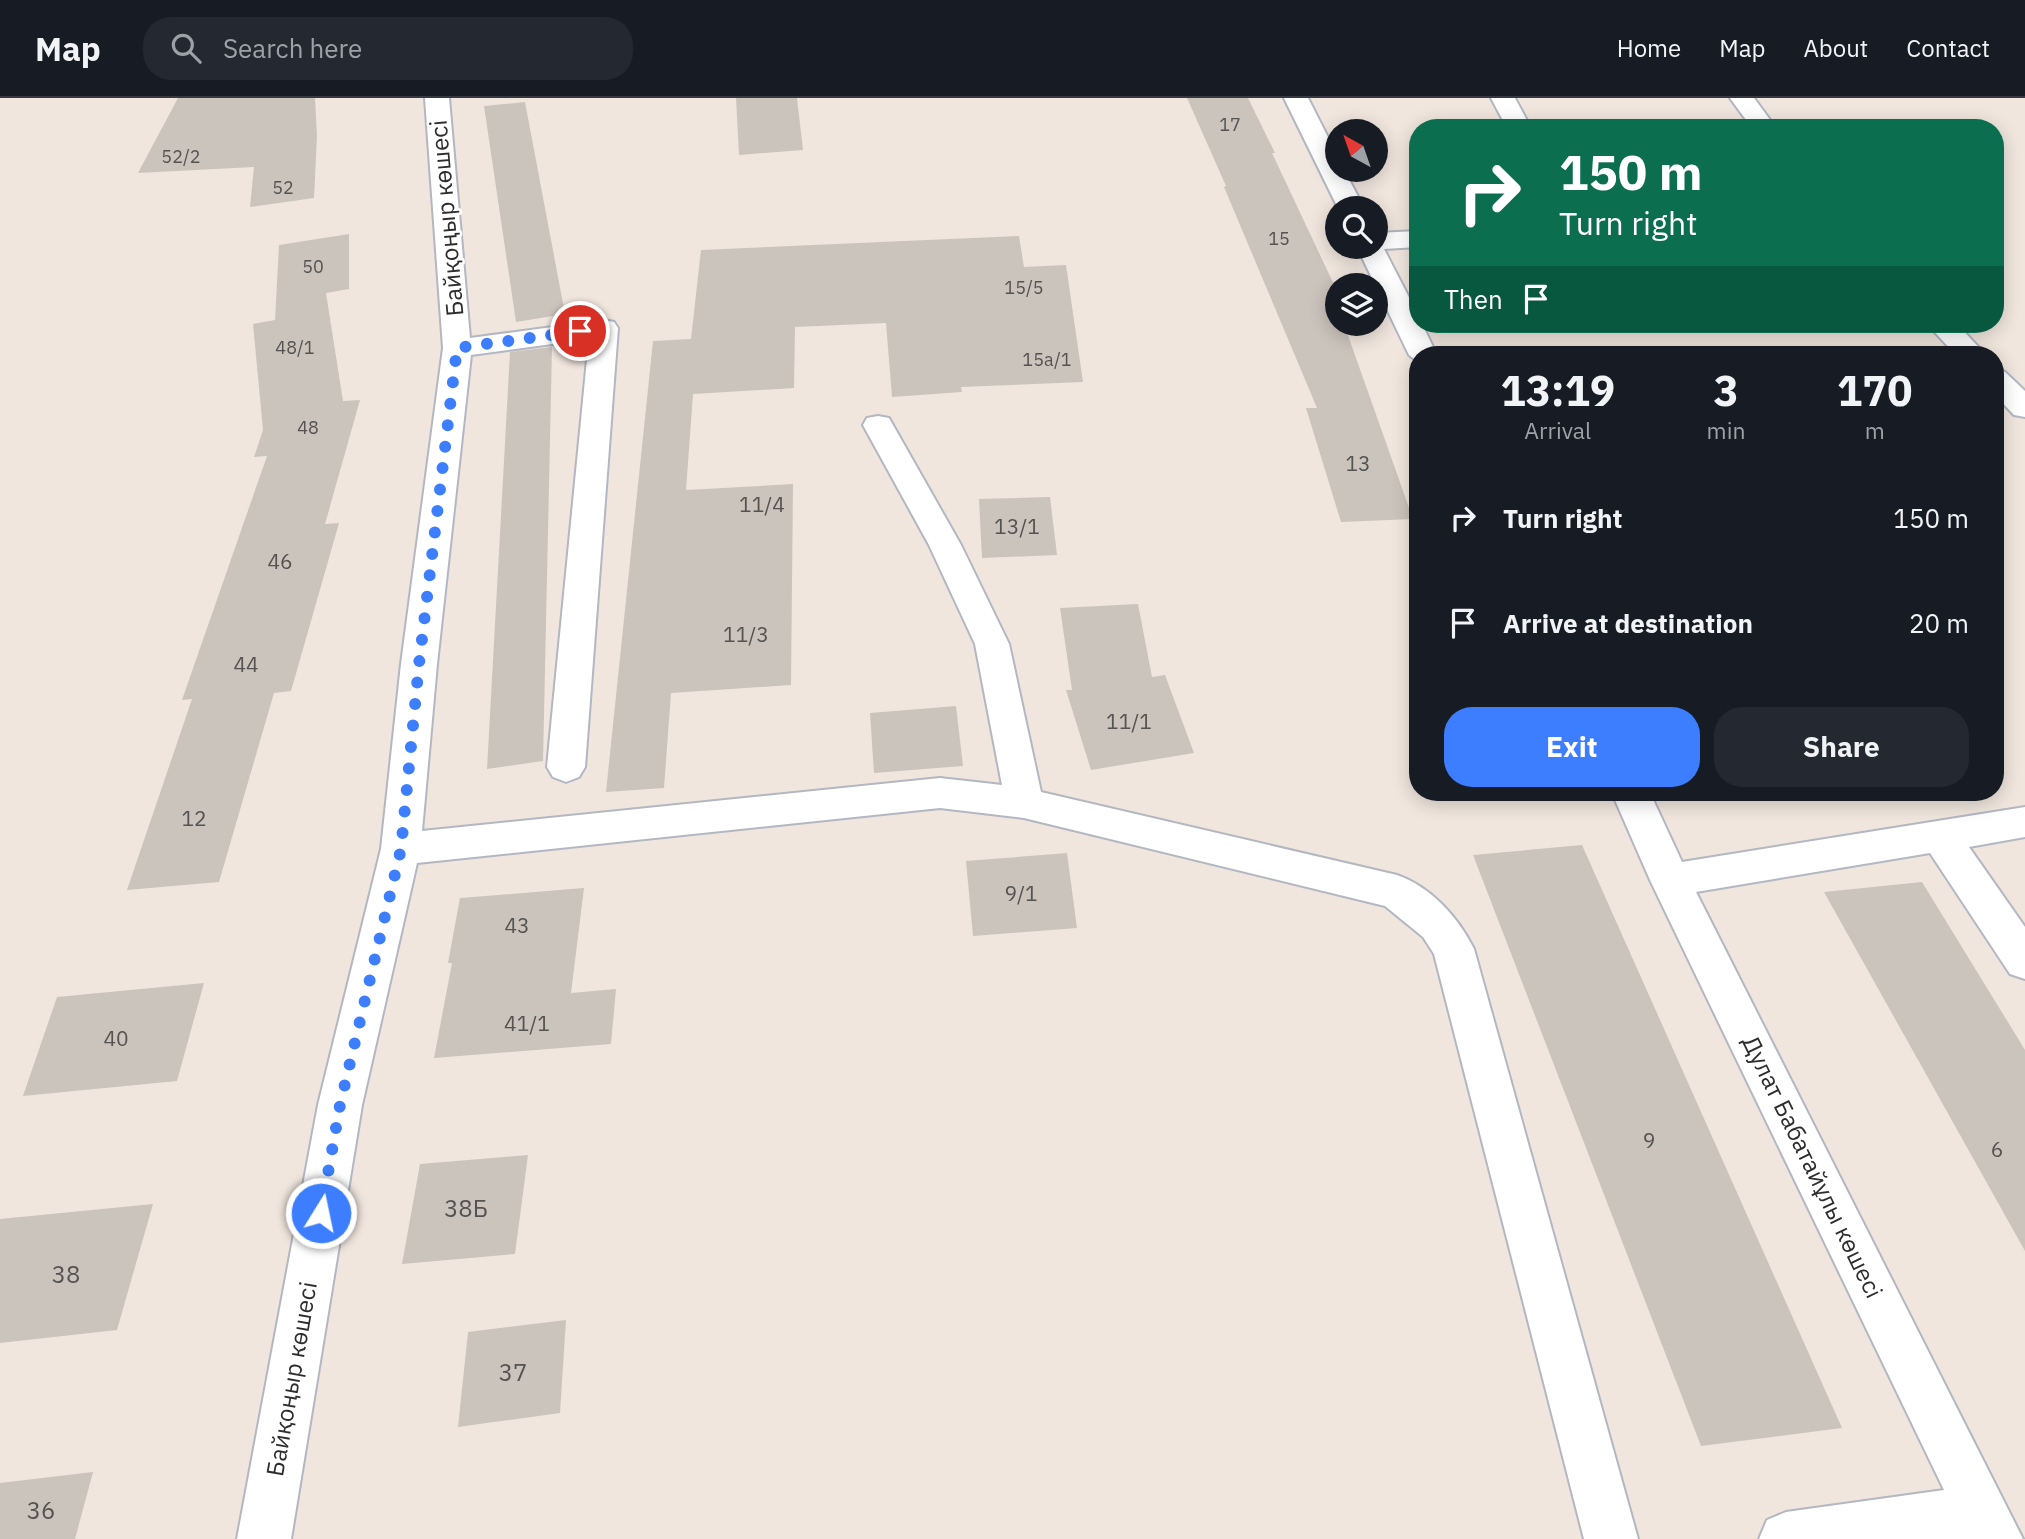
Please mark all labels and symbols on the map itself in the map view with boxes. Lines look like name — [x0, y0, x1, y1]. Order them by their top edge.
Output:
house number: 17 — [1219, 113, 1241, 136]
street label: Байқоңыр көшесі — [421, 119, 471, 318]
north arrow — [1325, 119, 1388, 182]
house number: 52/2 — [161, 145, 201, 168]
house number: 52 — [272, 176, 294, 199]
house number: 15 — [1268, 227, 1290, 250]
house number: 50 — [302, 255, 324, 278]
house number: 15/5 — [1004, 276, 1044, 299]
pin — [550, 301, 610, 361]
house number: 48/1 — [275, 336, 315, 359]
house number: 15а/1 — [1022, 348, 1072, 371]
house number: 48 — [297, 416, 319, 439]
house number: 13 — [1345, 449, 1371, 477]
house number: 11/4 — [739, 490, 785, 518]
house number: 13/1 — [994, 512, 1040, 540]
house number: 46 — [267, 547, 293, 575]
house number: 11/3 — [723, 620, 769, 648]
house number: 44 — [233, 650, 259, 678]
house number: 11/1 — [1106, 707, 1152, 735]
house number: 12 — [181, 804, 207, 832]
house number: 9/1 — [1004, 879, 1038, 907]
house number: 43 — [504, 911, 530, 939]
house number: 41/1 — [504, 1009, 550, 1037]
house number: 40 — [103, 1024, 129, 1052]
street label: Дулат Бабатайұлы көшесі — [1735, 1030, 1891, 1303]
house number: 9 — [1643, 1126, 1655, 1154]
house number: 6 — [1991, 1135, 2003, 1163]
position arrow — [284, 1176, 358, 1250]
house number: 38Б — [444, 1192, 488, 1224]
house number: 38 — [52, 1258, 80, 1290]
street label: Байқоңыр көшесі — [258, 1279, 324, 1479]
house number: 37 — [499, 1356, 527, 1388]
house number: 36 — [27, 1494, 55, 1526]

